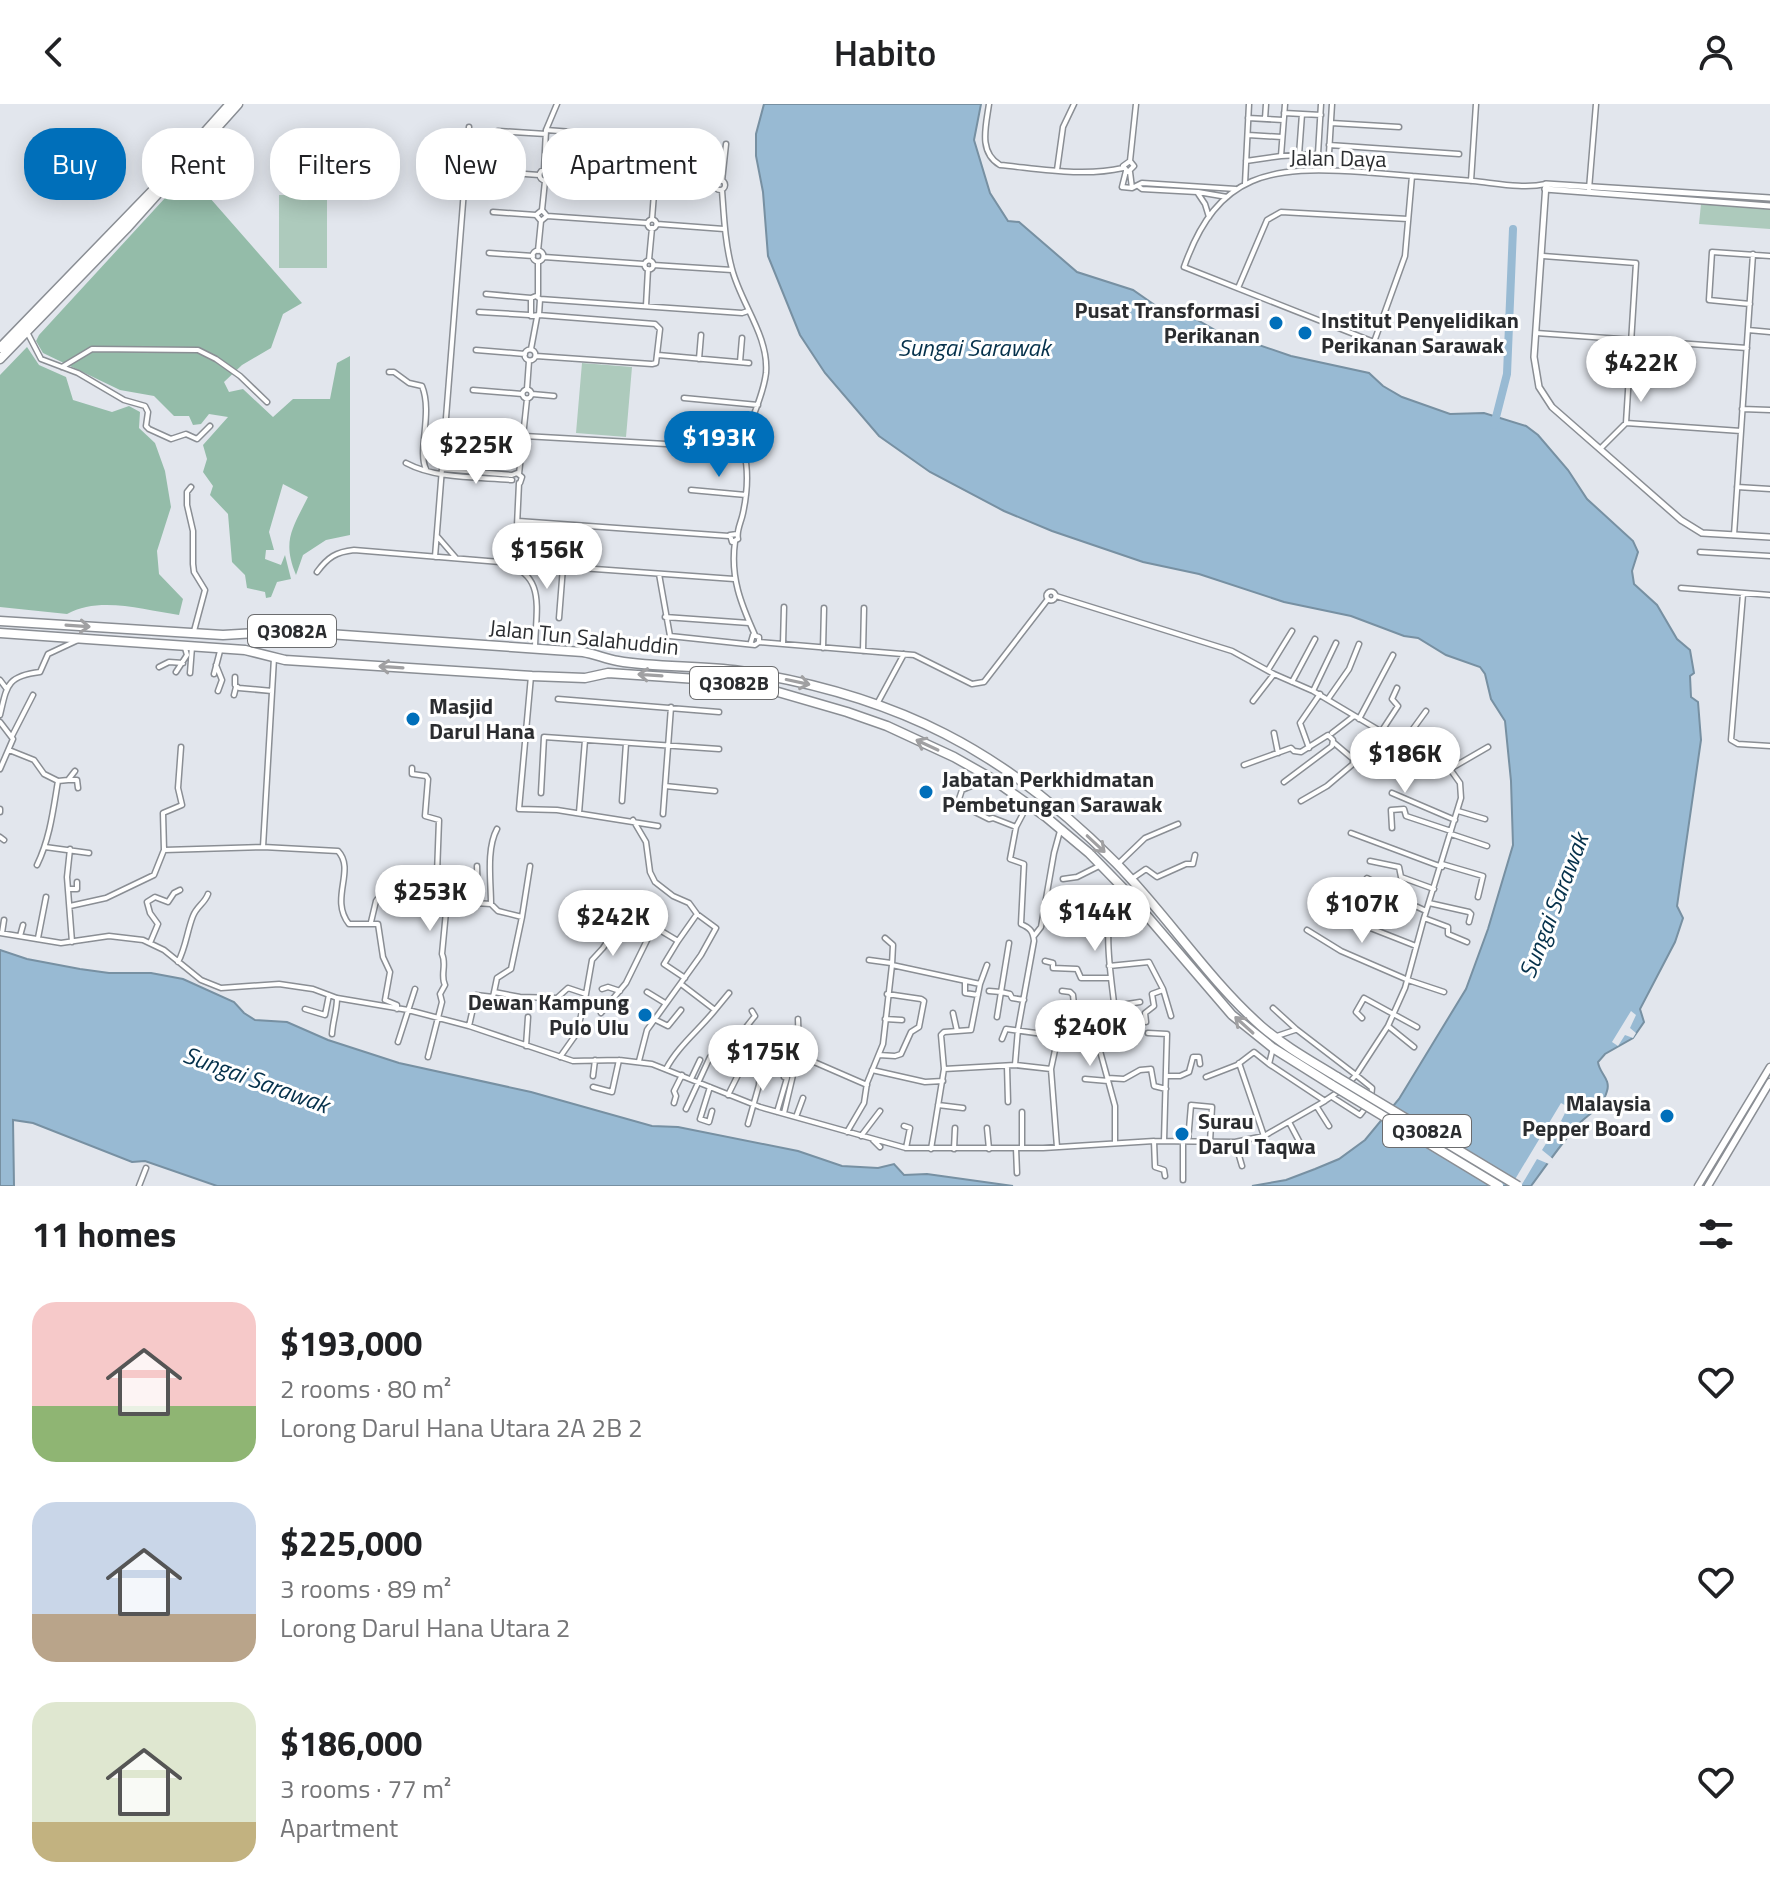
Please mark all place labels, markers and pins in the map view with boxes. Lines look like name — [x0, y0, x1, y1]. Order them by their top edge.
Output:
place label: Pusat Transformasi Perikanan — [1075, 293, 1260, 352]
place label: Institut Penyelidikan Perikanan Sarawak — [1321, 303, 1519, 362]
marker: Pusat Transformasi Perikanan — [1267, 314, 1285, 332]
marker: Institut Penyelidikan Perikanan Sarawak — [1296, 324, 1314, 342]
pin: $422K — [1585, 336, 1697, 404]
pin: $193K — [663, 411, 775, 479]
pin: $225K — [420, 418, 532, 486]
pin: $156K — [491, 523, 603, 591]
place label: Masjid Darul Hana — [429, 689, 535, 748]
marker: Masjid Darul Hana — [404, 710, 422, 728]
pin: $186K — [1349, 727, 1461, 795]
place label: Jabatan Perkhidmatan Pembetungan Sarawak — [942, 762, 1163, 821]
marker: Jabatan Perkhidmatan Pembetungan Sarawak — [917, 783, 935, 801]
pin: $253K — [374, 865, 486, 933]
pin: $107K — [1306, 877, 1418, 945]
pin: $144K — [1039, 885, 1151, 953]
pin: $242K — [557, 890, 669, 958]
place label: Dewan Kampung Pulo Ulu — [468, 985, 629, 1044]
pin: $240K — [1034, 1000, 1146, 1068]
marker: Dewan Kampung Pulo Ulu — [636, 1006, 654, 1024]
pin: $175K — [707, 1025, 819, 1093]
place label: Malaysia Pepper Board — [1522, 1086, 1651, 1145]
place label: Surau Darul Taqwa — [1198, 1104, 1316, 1163]
marker: Malaysia Pepper Board — [1658, 1107, 1676, 1125]
marker: Surau Darul Taqwa — [1173, 1125, 1191, 1143]

